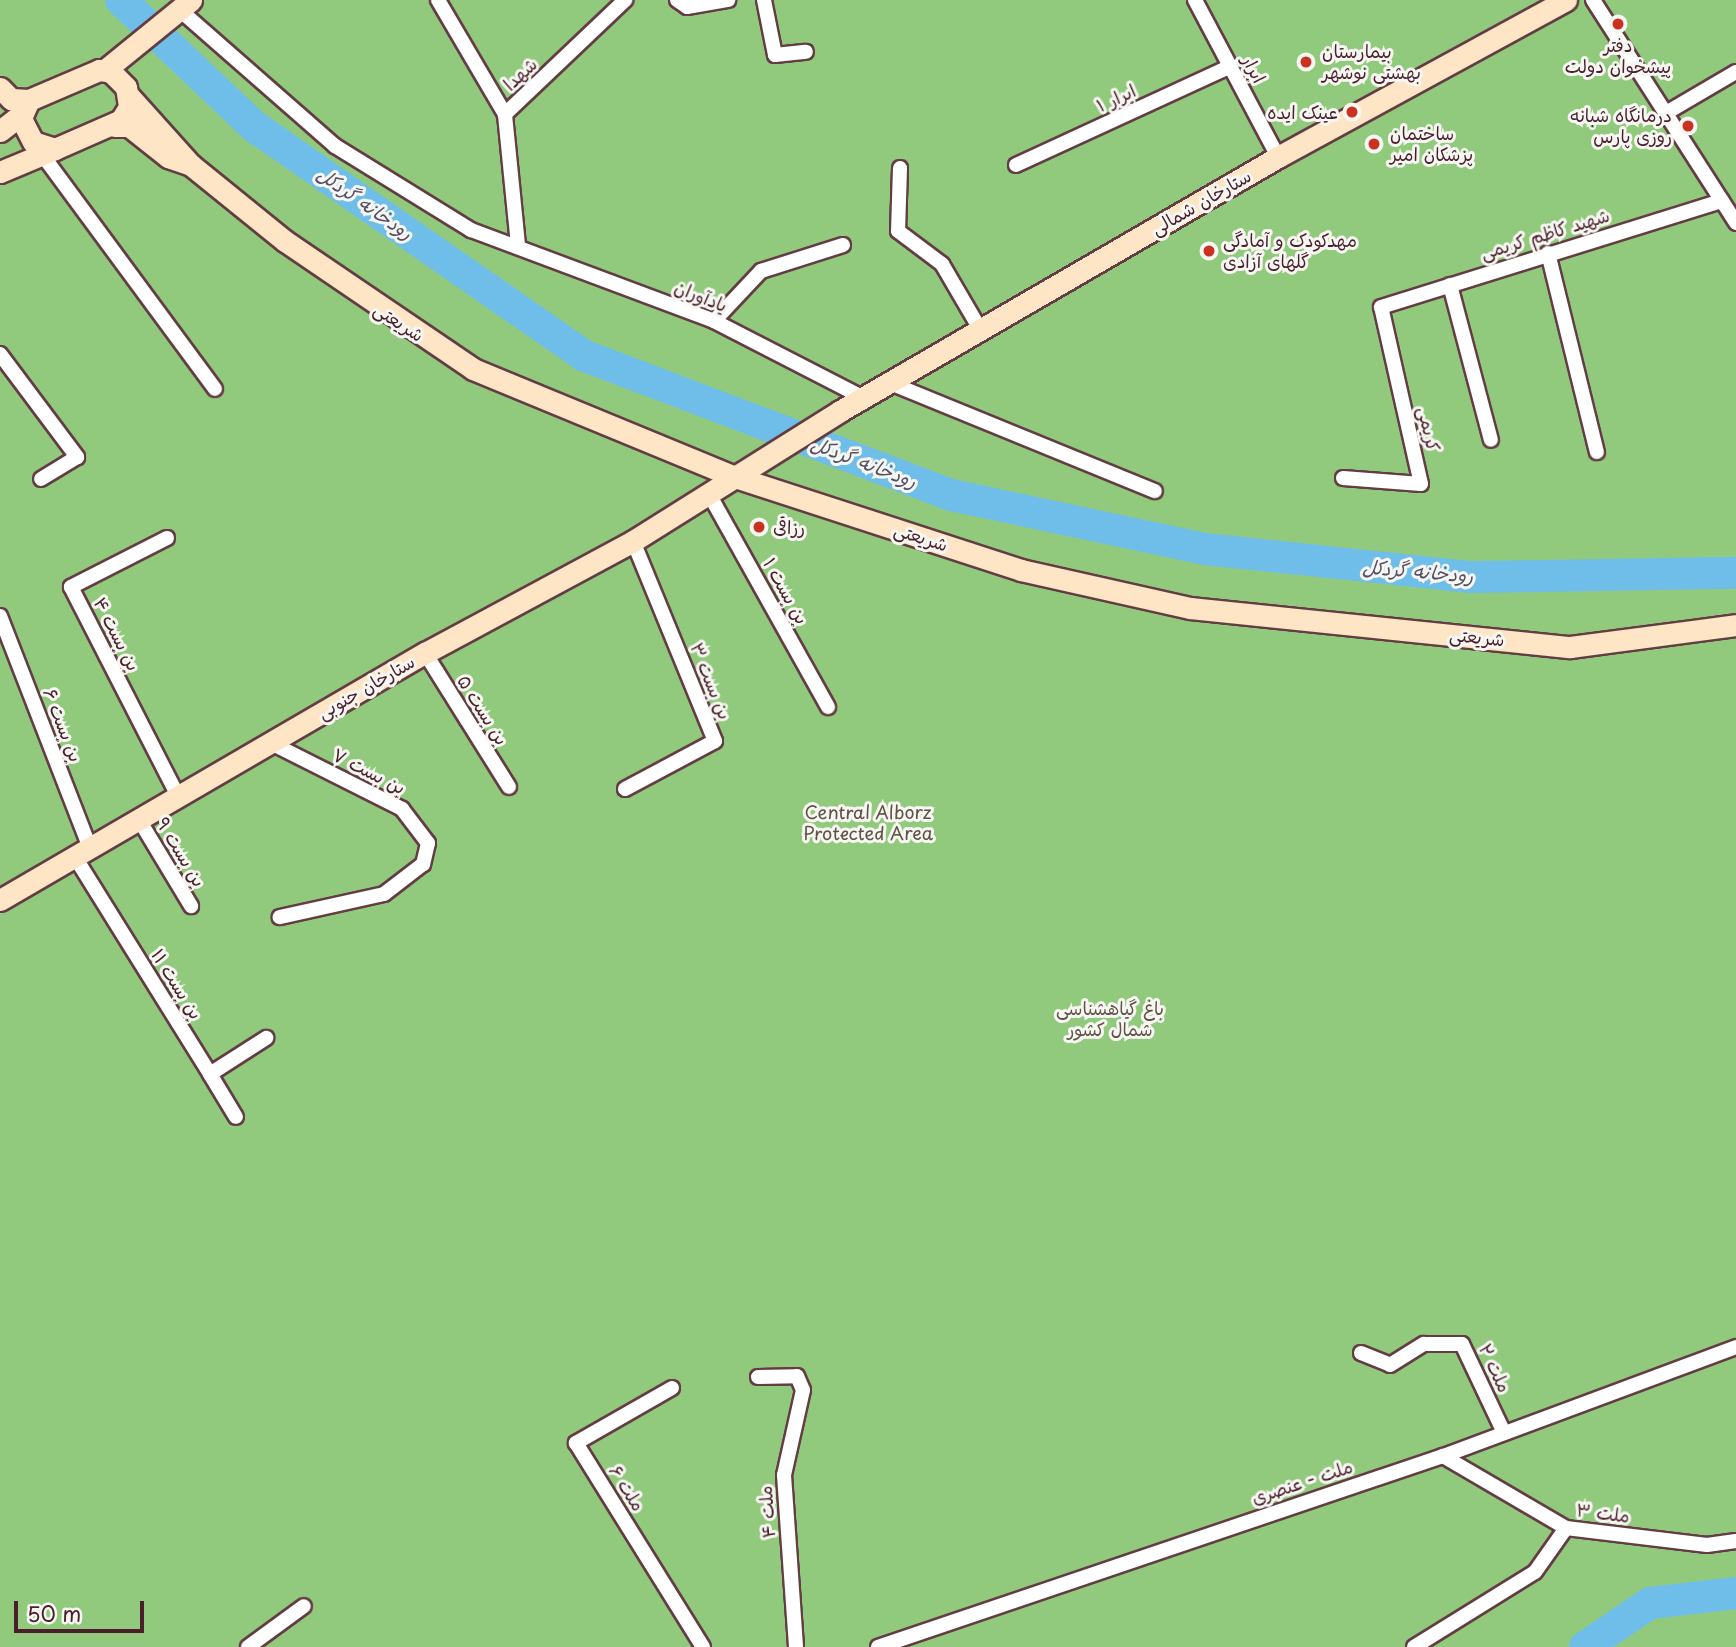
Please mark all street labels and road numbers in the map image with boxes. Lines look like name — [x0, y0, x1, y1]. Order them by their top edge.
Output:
street label: ابرار — [1238, 51, 1270, 87]
street label: شهدا — [499, 53, 541, 95]
street label: ابرار ۱ — [1093, 80, 1139, 116]
street label: ستارخان شمالی — [1147, 165, 1255, 239]
street label: شهید کاظم کریمی — [1478, 204, 1612, 264]
street label: یادآوران — [672, 276, 730, 316]
street label: شریعتی — [370, 298, 428, 346]
street label: کریمی — [1413, 404, 1445, 454]
street label: شریعتی — [891, 518, 951, 556]
street label: بن بست ۱ — [759, 554, 813, 628]
street label: بن بست ۴ — [89, 594, 145, 674]
street label: شریعتی — [1448, 623, 1506, 651]
street label: بن بست ۳ — [686, 640, 736, 722]
street label: ستارخان جنوبی — [314, 650, 418, 724]
street label: بن بست ۵ — [453, 671, 513, 749]
street label: بن بست ۶ — [39, 685, 87, 765]
street label: بن بست ۷ — [329, 744, 409, 798]
street label: بن بست ۹ — [152, 813, 210, 891]
street label: بن بست ۱۱ — [147, 945, 207, 1023]
street label: ملت ۲ — [1474, 1340, 1516, 1396]
street label: ملت - عنصری — [1249, 1456, 1355, 1508]
street label: ملت ۶ — [605, 1461, 649, 1515]
street label: ملت ۴ — [754, 1485, 780, 1539]
street label: ملت ۳ — [1575, 1499, 1631, 1527]

